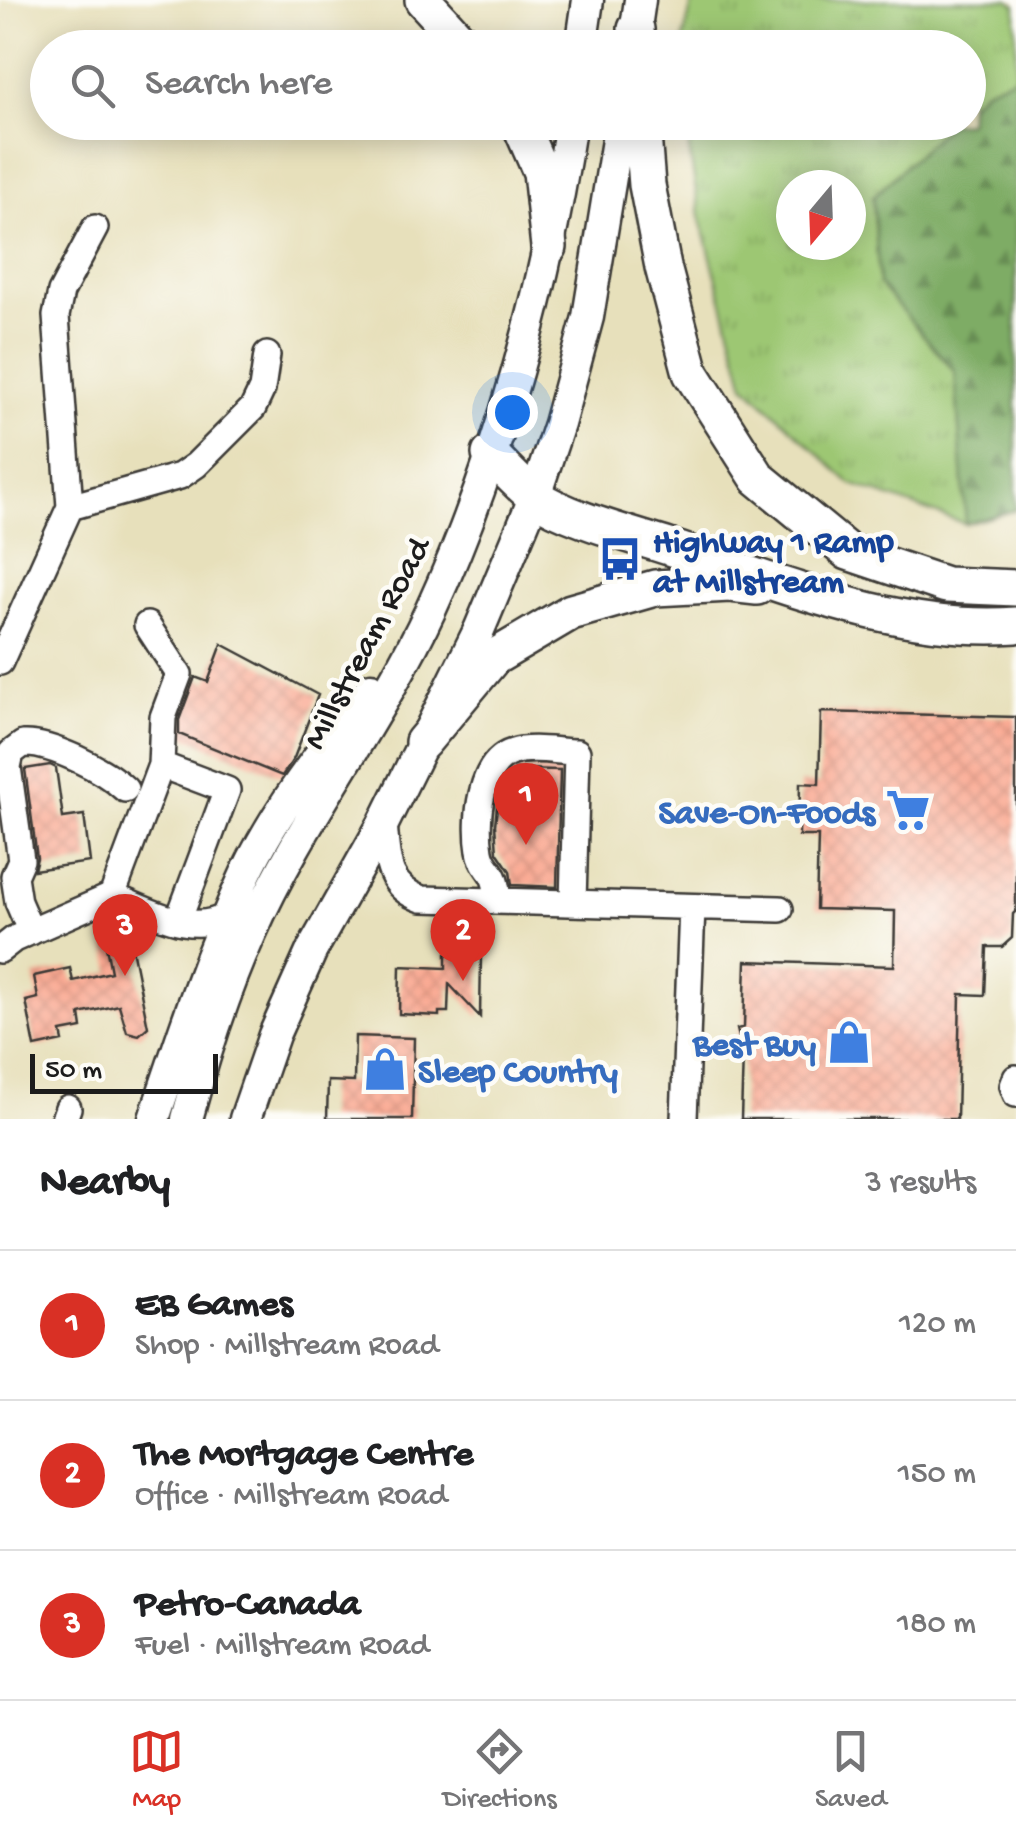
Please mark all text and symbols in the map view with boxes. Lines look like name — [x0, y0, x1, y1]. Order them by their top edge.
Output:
search box — [30, 30, 986, 140]
icon: search — [65, 58, 120, 113]
text: Search here — [145, 63, 332, 107]
north arrow — [776, 170, 866, 260]
your location — [487, 387, 538, 438]
place label: Highway 1 Ramp at Millstream — [652, 524, 894, 605]
street label: Millstream Road — [296, 529, 443, 757]
bus stop icon: Highway 1 Ramp at Millstream — [596, 535, 644, 583]
pin: 1 — [494, 762, 558, 845]
supermarket icon: Save-On-Foods — [884, 786, 932, 834]
place label: Save-On-Foods — [659, 795, 877, 836]
pin: 3 — [92, 894, 158, 976]
pin: 2 — [430, 898, 496, 981]
shop icon: Best Buy — [825, 1018, 873, 1066]
place label: Best Buy — [692, 1027, 817, 1068]
shop icon: Sleep Country — [361, 1045, 409, 1093]
scale bar — [30, 1049, 218, 1094]
place label: Sleep Country — [418, 1054, 618, 1095]
text: 50 m — [45, 1055, 102, 1088]
text: Nearby — [40, 1160, 170, 1209]
text: 3 results — [865, 1165, 976, 1203]
text: EB Games — [135, 1284, 293, 1328]
text: 1 — [66, 1306, 79, 1344]
text: 120 m — [899, 1306, 976, 1344]
text: Shop · Millstream Road — [135, 1328, 438, 1366]
text: The Mortgage Centre — [135, 1434, 473, 1478]
text: 2 — [65, 1456, 80, 1494]
text: 150 m — [898, 1456, 976, 1494]
text: Office · Millstream Road — [135, 1478, 447, 1516]
text: Petro-Canada — [135, 1584, 360, 1628]
text: 3 — [64, 1606, 81, 1644]
text: 180 m — [897, 1606, 976, 1644]
text: Fuel · Millstream Road — [135, 1628, 429, 1666]
tab: Map — [129, 1724, 184, 1817]
tab: Directions — [443, 1724, 557, 1817]
tab: Saved — [815, 1724, 887, 1817]

